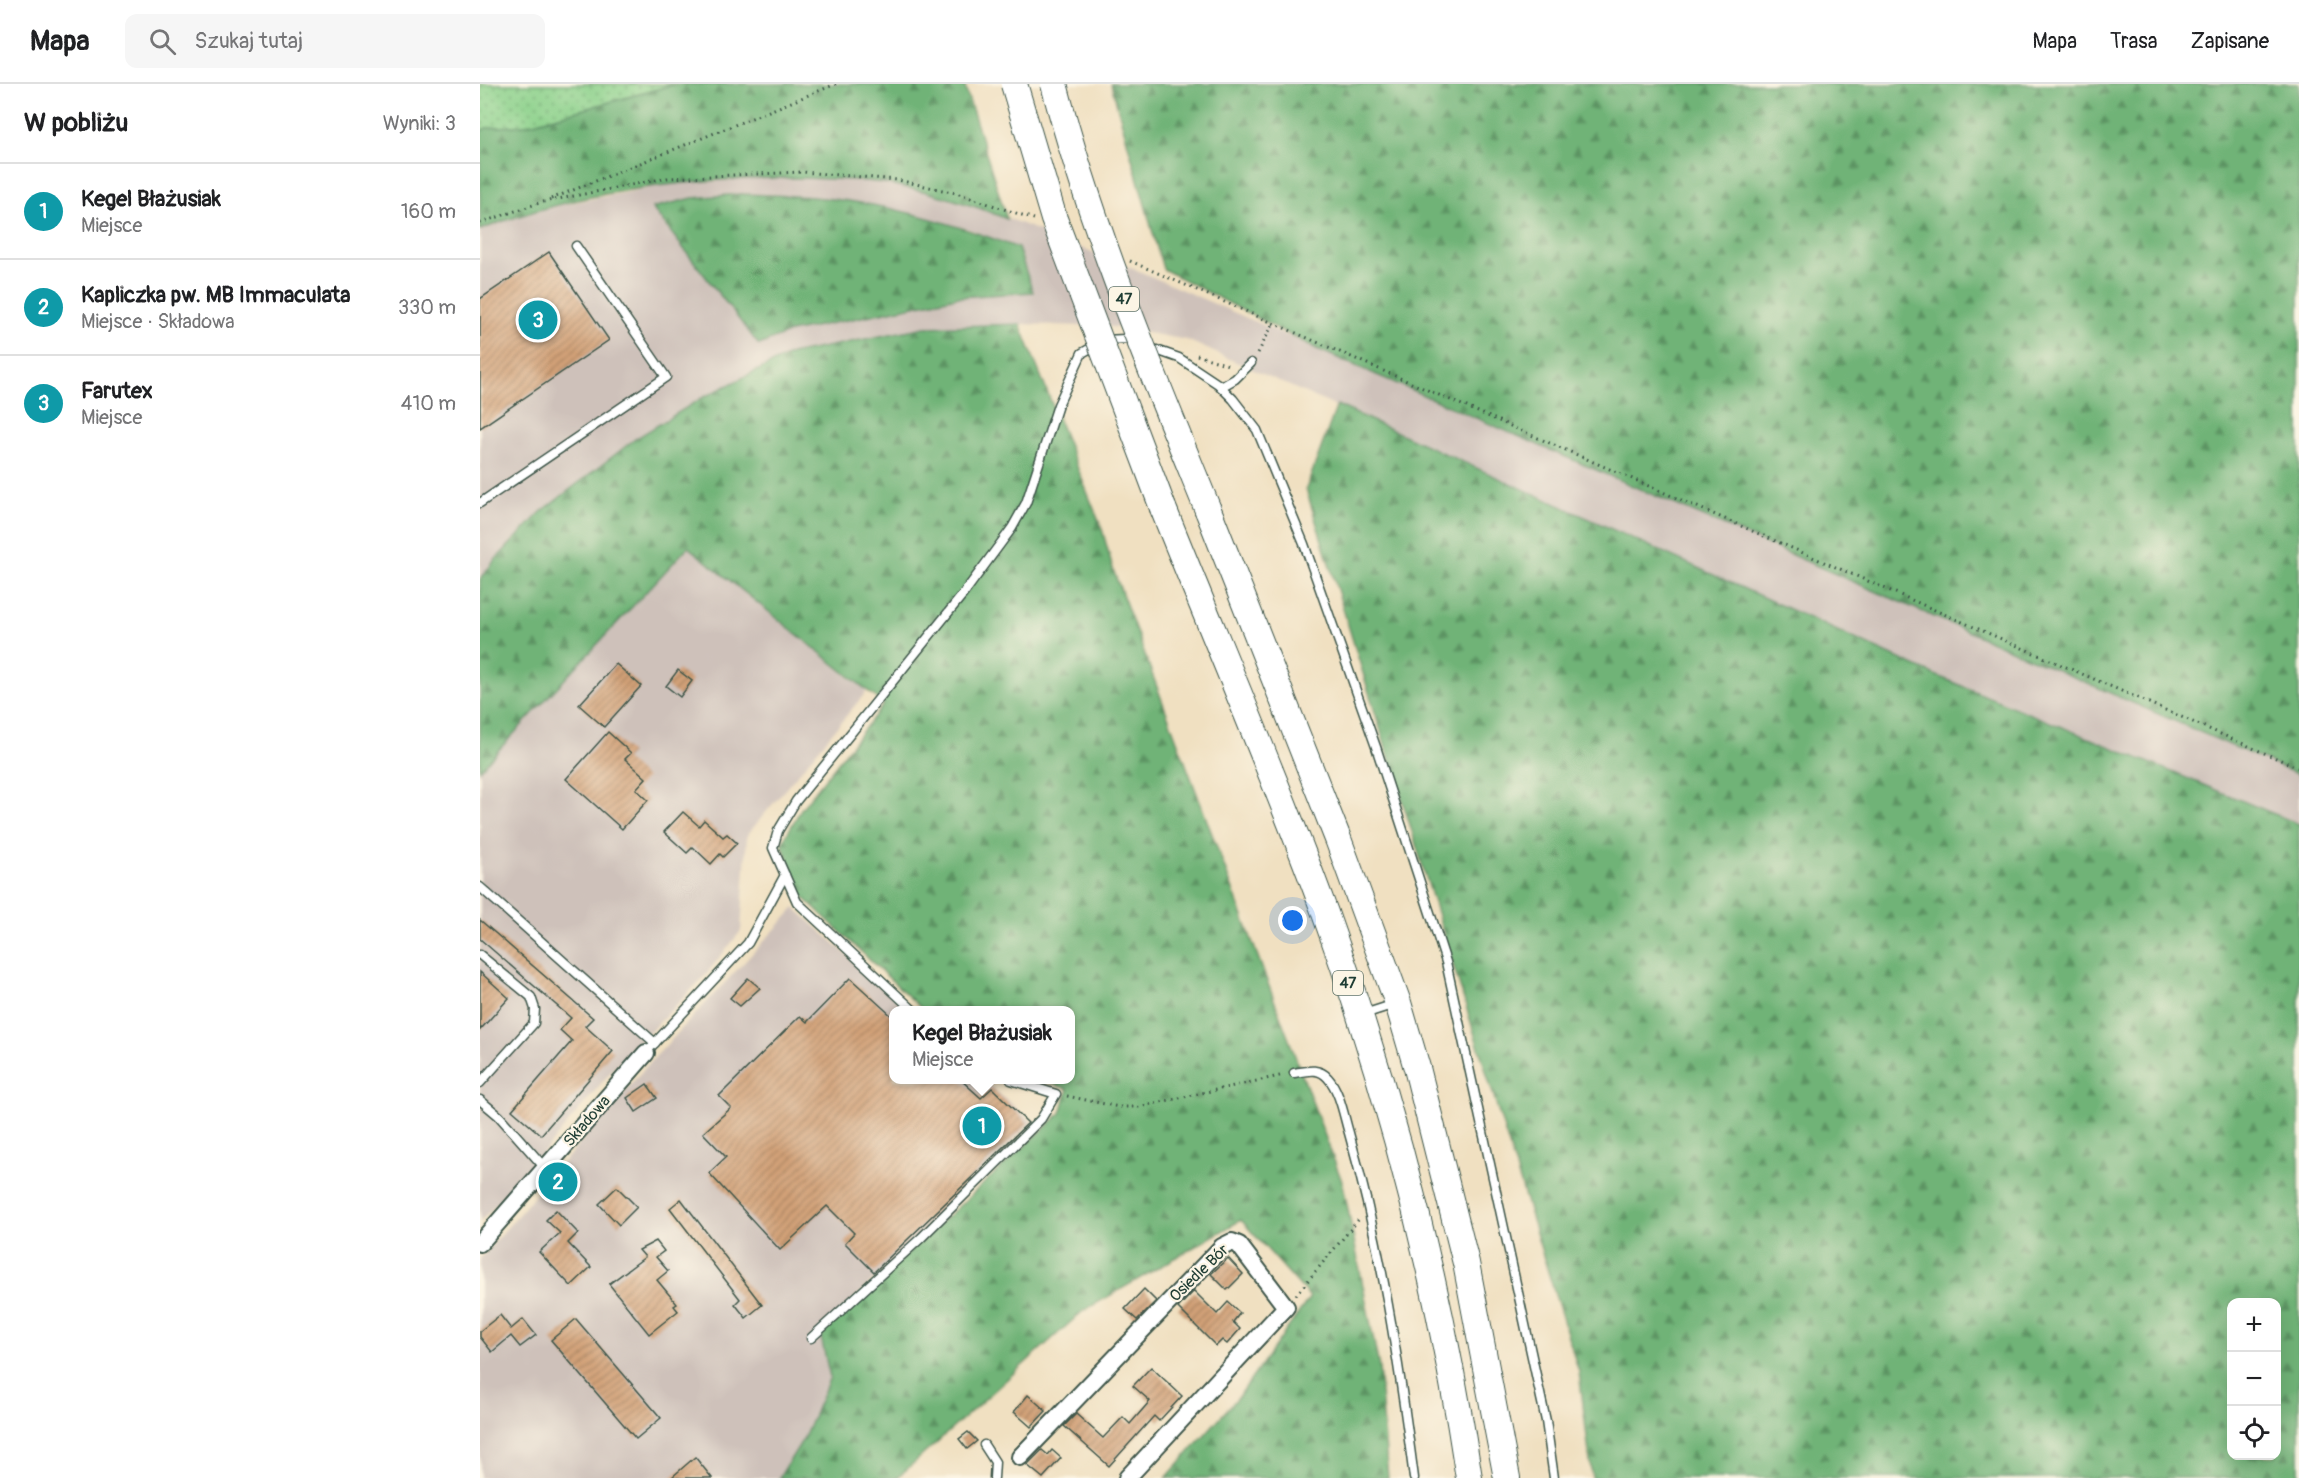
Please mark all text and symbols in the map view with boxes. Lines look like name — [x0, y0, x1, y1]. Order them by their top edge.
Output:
search box — [125, 14, 545, 68]
text: Mapa — [30, 24, 89, 59]
icon: search — [146, 25, 179, 58]
text: Szukaj tutaj — [194, 27, 303, 55]
text: Mapa — [2032, 28, 2077, 55]
text: Trasa — [2110, 28, 2158, 55]
text: Zapisane — [2191, 28, 2269, 55]
text: W pobliżu — [24, 107, 128, 139]
text: Wyniki: 3 — [383, 111, 456, 136]
text: Kegel Błażusiak — [81, 185, 221, 213]
text: 1 — [40, 199, 47, 224]
text: 160 m — [401, 199, 456, 224]
text: Miejsce — [81, 213, 142, 238]
text: Kapliczka pw. MB Immaculata — [81, 281, 350, 309]
road number: 47 — [1109, 287, 1139, 311]
text: 2 — [38, 295, 49, 320]
text: 330 m — [398, 295, 456, 320]
pin: 3 — [518, 298, 558, 342]
text: Miejsce · Składowa — [81, 309, 235, 334]
text: Farutex — [81, 377, 153, 405]
text: 3 — [38, 391, 49, 416]
text: 410 m — [401, 391, 456, 416]
text: Miejsce — [81, 405, 142, 430]
your location — [1278, 906, 1307, 935]
road number: 47 — [1333, 971, 1363, 995]
popup — [889, 1006, 1075, 1084]
text: Kegel Błażusiak — [912, 1019, 1052, 1047]
text: Miejsce — [912, 1047, 973, 1072]
street label: Składowa — [559, 1091, 615, 1151]
pin: 1 — [962, 1104, 1002, 1148]
pin: 2 — [538, 1160, 578, 1204]
street label: Osiedle Bór — [1165, 1240, 1233, 1306]
map controls — [2227, 1298, 2281, 1460]
button: + — [2227, 1298, 2281, 1352]
button: − — [2227, 1352, 2281, 1406]
button: locate — [2227, 1406, 2281, 1460]

